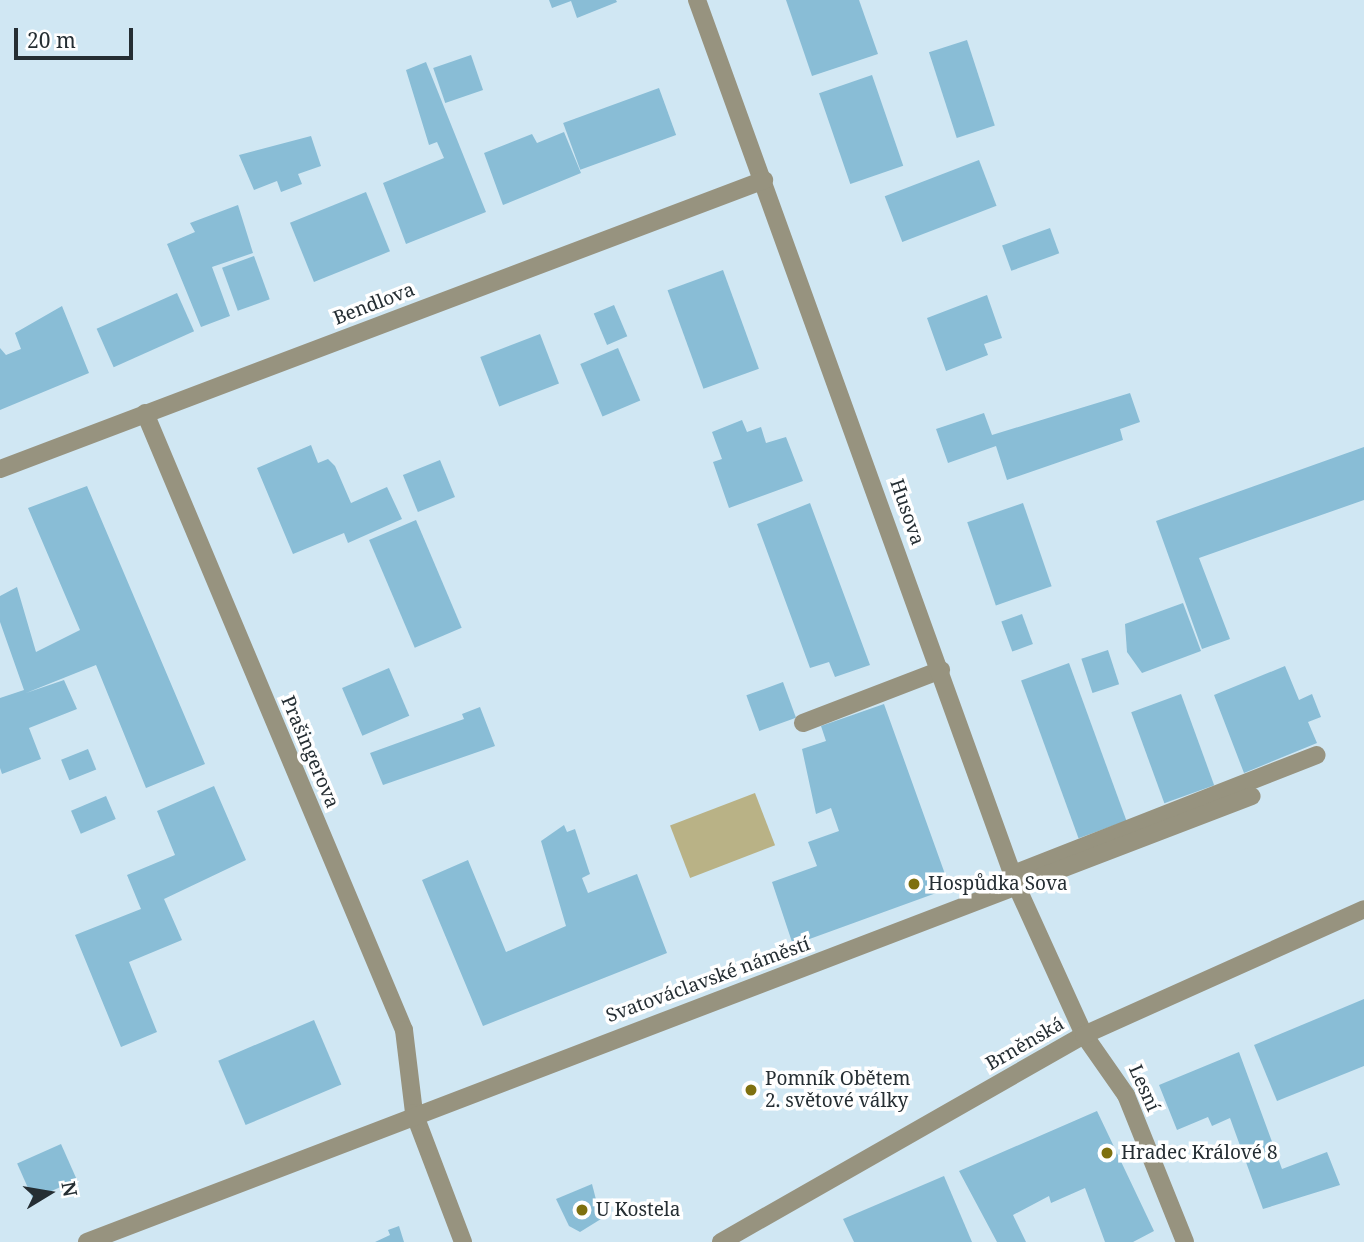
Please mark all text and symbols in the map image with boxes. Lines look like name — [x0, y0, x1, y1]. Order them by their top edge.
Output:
scale bar — [18, 14, 136, 58]
text: 20 m — [27, 26, 76, 54]
street label: Bendlova — [330, 278, 418, 330]
street label: Husova — [885, 476, 929, 548]
street label: Prašingerova — [276, 692, 344, 812]
place label: Hospůdka Sova — [928, 873, 1068, 895]
marker: Hospůdka Sova — [906, 876, 922, 892]
street label: Svatováclavské náměstí — [603, 932, 813, 1028]
street label: Brněnská — [982, 1013, 1068, 1075]
street label: Lesní — [1124, 1061, 1164, 1115]
place label: Pomník Obětem 2. světové války — [765, 1068, 911, 1112]
marker: Pomník Obětem 2. světové války — [743, 1082, 759, 1098]
place label: Hradec Králové 8 — [1121, 1142, 1278, 1164]
marker: Hradec Králové 8 — [1099, 1145, 1115, 1161]
north arrow — [14, 1158, 84, 1228]
text: N — [55, 1179, 84, 1199]
place label: U Kostela — [596, 1199, 680, 1221]
marker: U Kostela — [574, 1202, 590, 1218]

